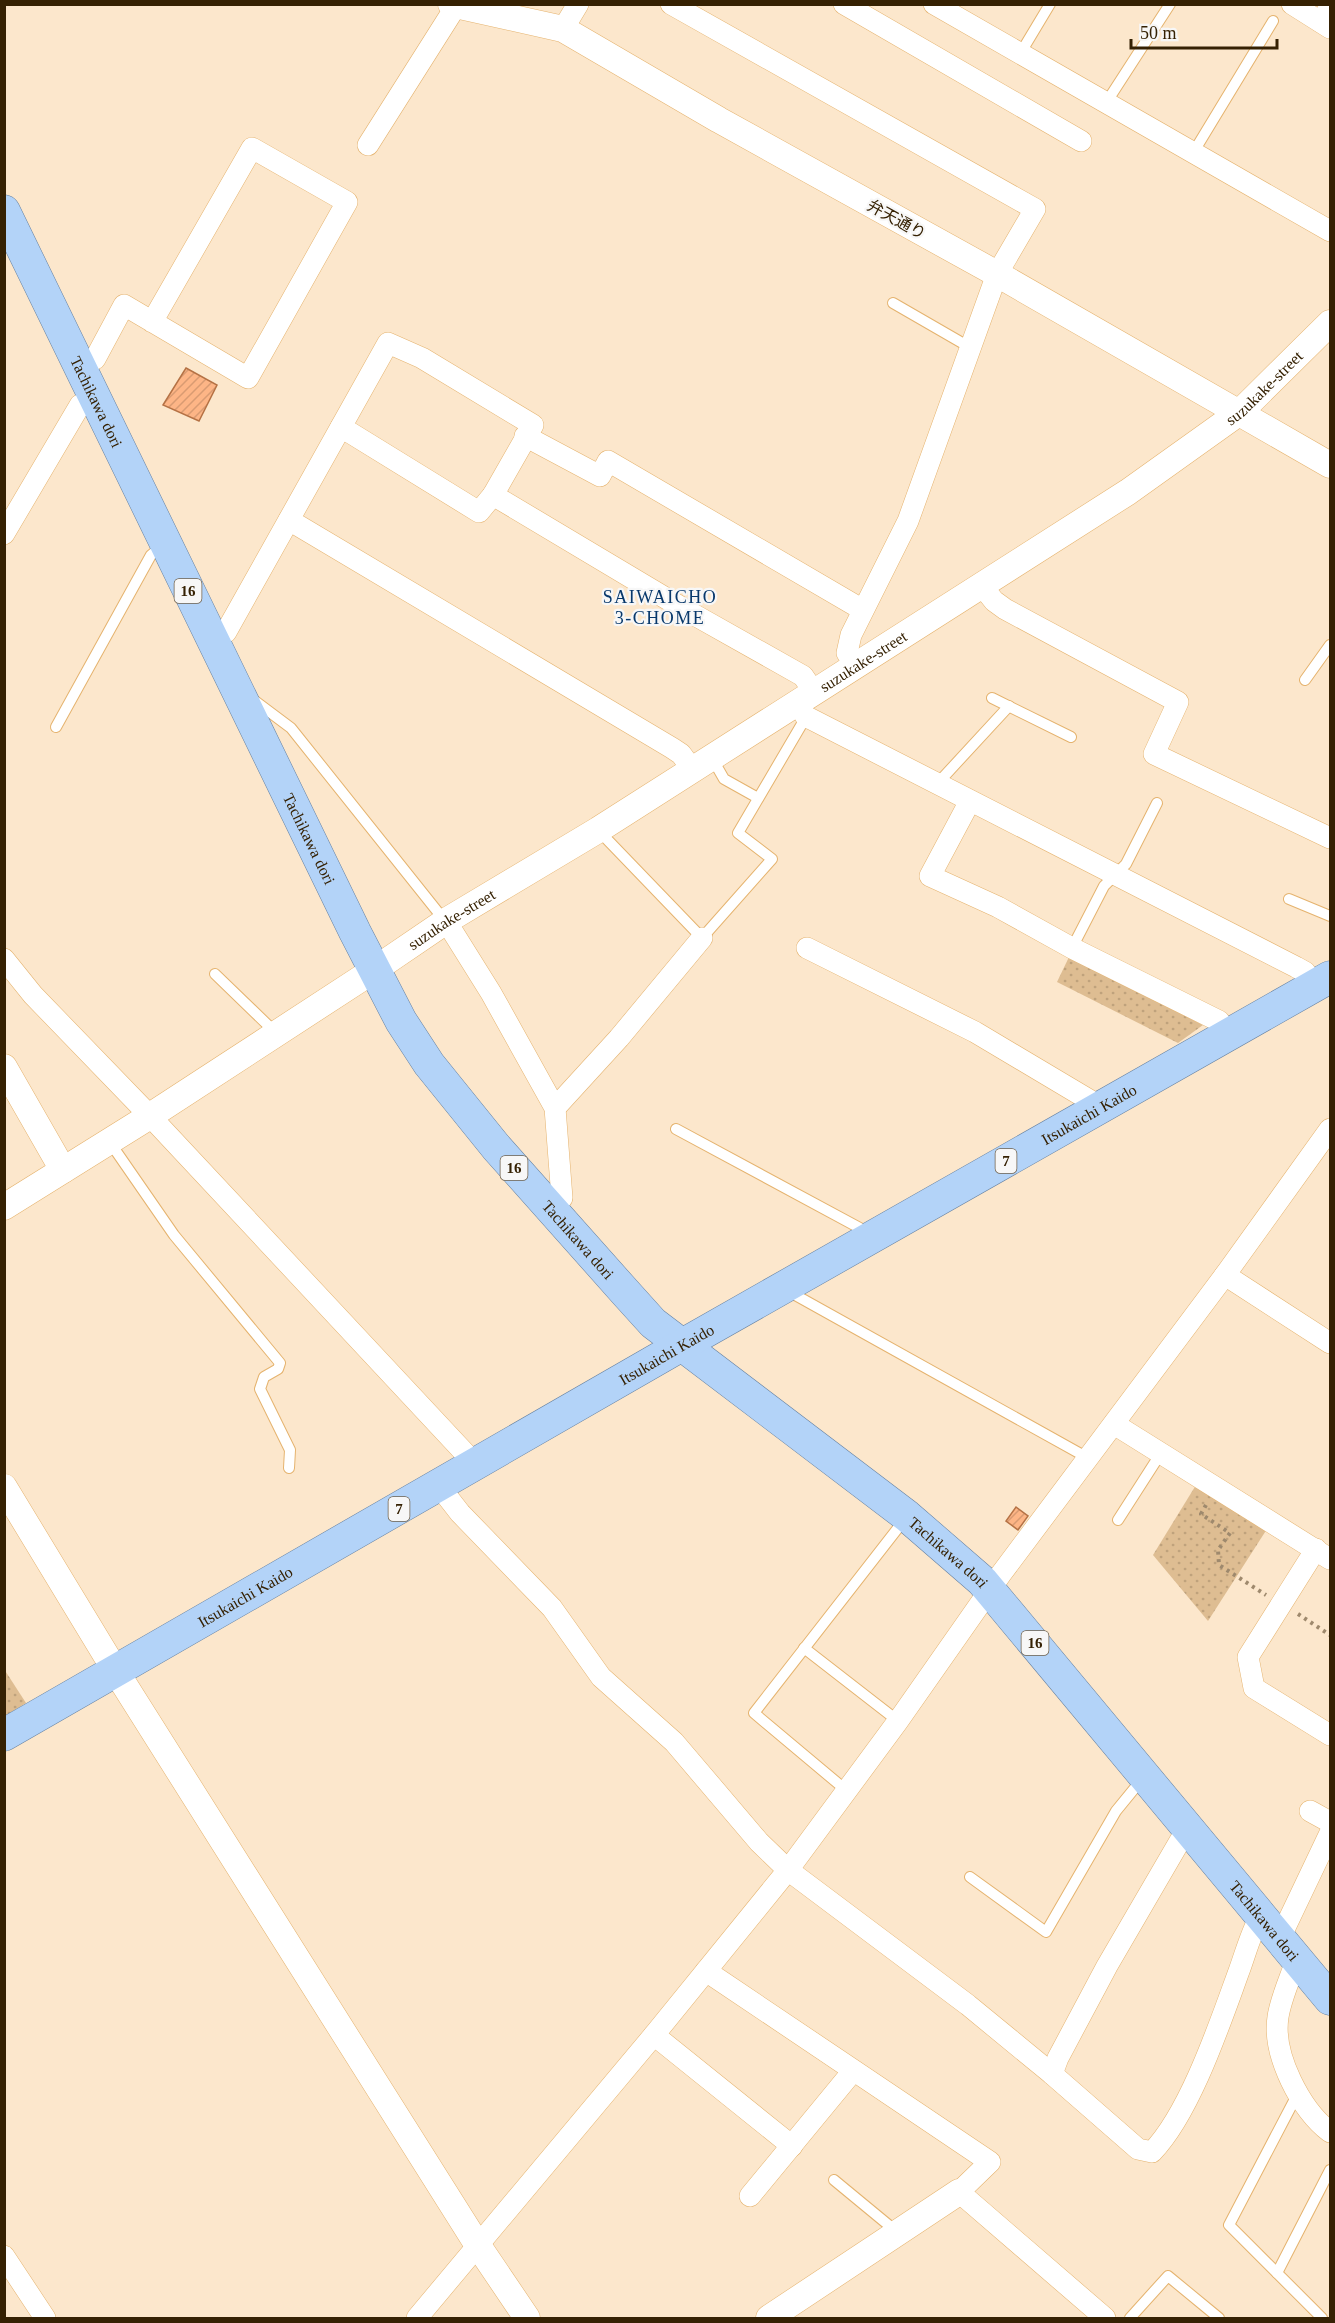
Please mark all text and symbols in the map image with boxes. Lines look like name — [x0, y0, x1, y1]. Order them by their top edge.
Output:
scale bar — [1131, 12, 1276, 50]
text: 50 m — [1140, 23, 1177, 43]
street label: 弁天通り — [865, 196, 929, 242]
street label: suzukake-street — [1223, 347, 1306, 428]
street label: Tachikawa dori — [67, 354, 126, 451]
road number: 16 — [174, 579, 201, 603]
district label: SAIWAICHO 3-CHOME — [603, 587, 717, 628]
street label: suzukake-street — [817, 627, 910, 695]
street label: Tachikawa dori — [280, 791, 339, 887]
street label: suzukake-street — [405, 885, 499, 953]
street label: Itsukaichi Kaido — [1039, 1081, 1139, 1148]
road number: 7 — [996, 1149, 1016, 1173]
road number: 16 — [500, 1156, 528, 1180]
street label: Tachikawa dori — [539, 1197, 618, 1283]
street label: Itsukaichi Kaido — [616, 1321, 717, 1388]
road number: 7 — [388, 1497, 410, 1521]
street label: Tachikawa dori — [905, 1514, 992, 1591]
street label: Itsukaichi Kaido — [195, 1563, 296, 1631]
road number: 16 — [1022, 1631, 1048, 1655]
street label: Tachikawa dori — [1226, 1877, 1303, 1965]

